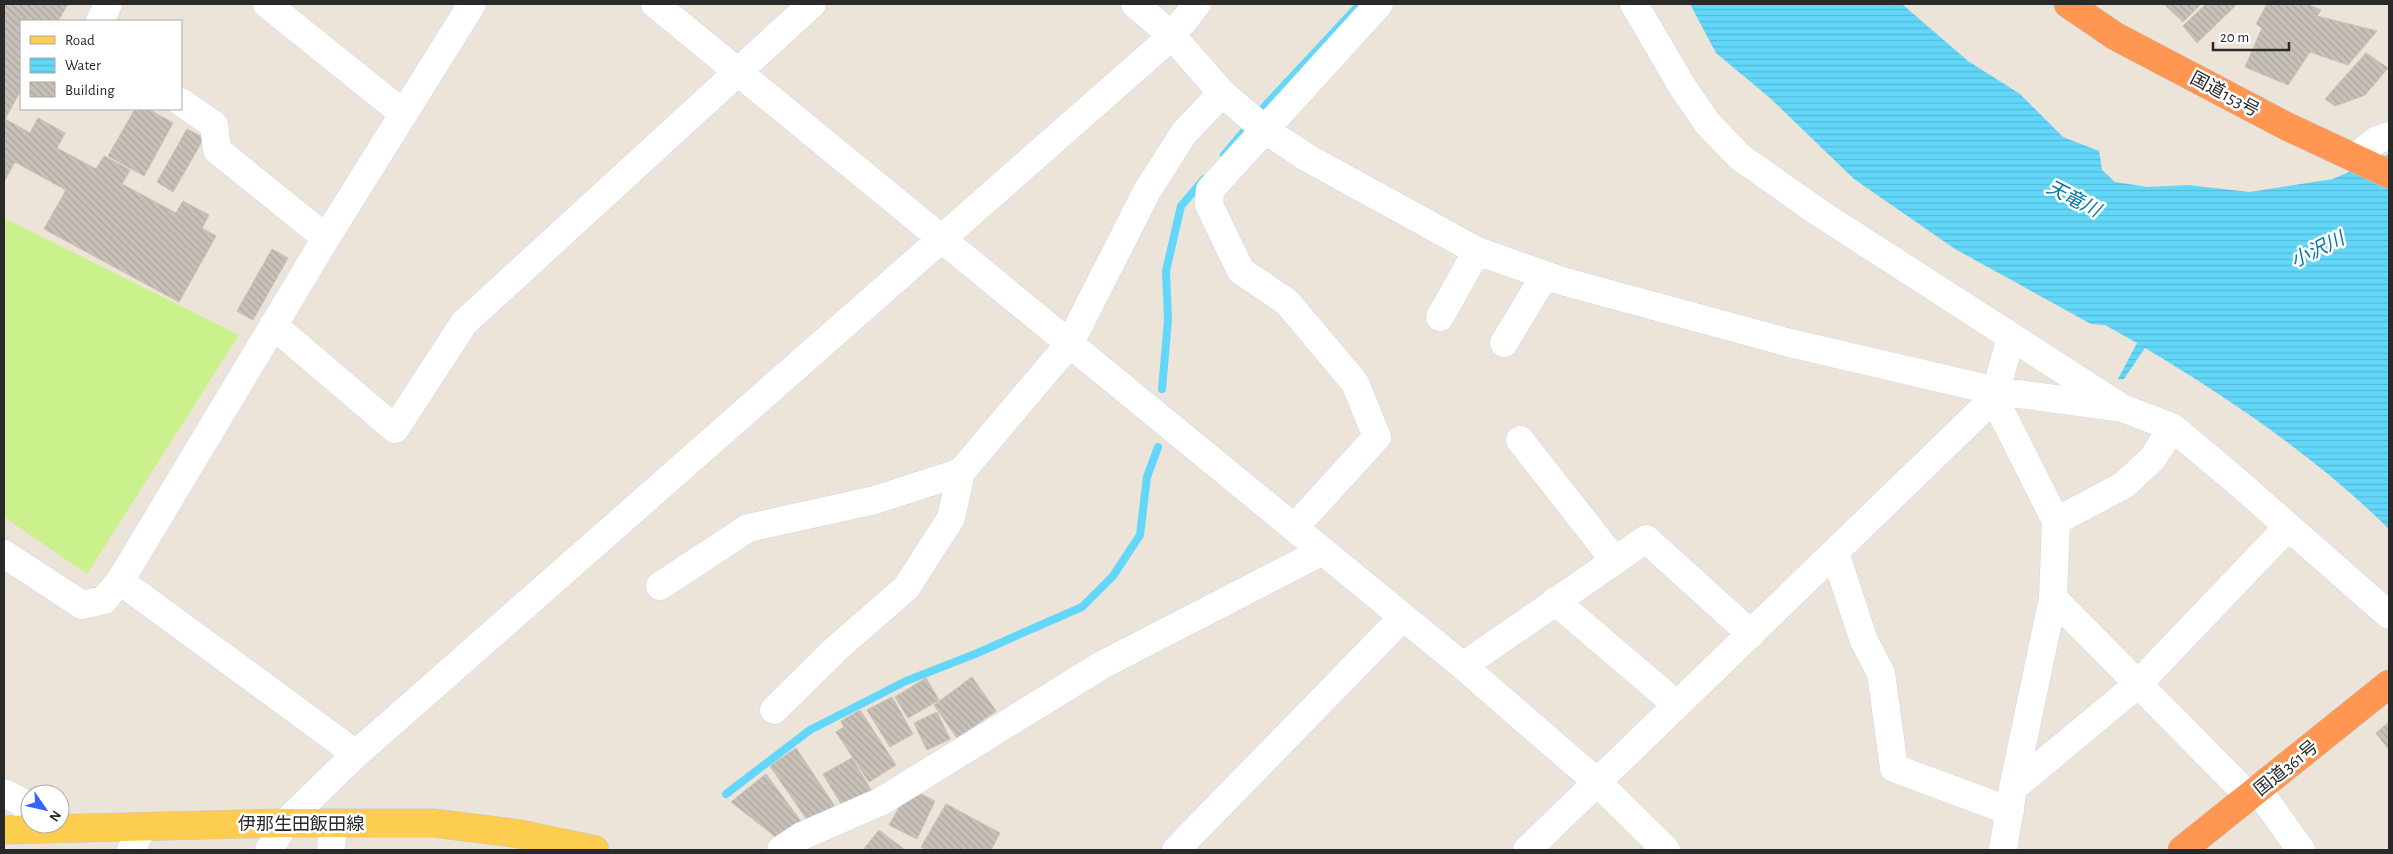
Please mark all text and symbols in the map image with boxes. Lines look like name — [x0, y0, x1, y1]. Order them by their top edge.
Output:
legend — [20, 20, 182, 110]
scale bar — [2213, 20, 2289, 52]
text: 20 m — [2220, 30, 2249, 45]
text: Road — [65, 33, 95, 48]
text: Water — [65, 58, 101, 73]
street label: 国道153号 — [2187, 68, 2263, 120]
text: Building — [65, 83, 115, 98]
water label: 天竜川 — [2044, 177, 2105, 222]
water label: 小沢川 — [2287, 228, 2349, 271]
street label: 国道361号 — [2250, 736, 2322, 800]
north arrow — [20, 784, 70, 834]
text: N — [46, 808, 63, 824]
street label: 伊那生田飯田線 — [238, 814, 364, 834]

